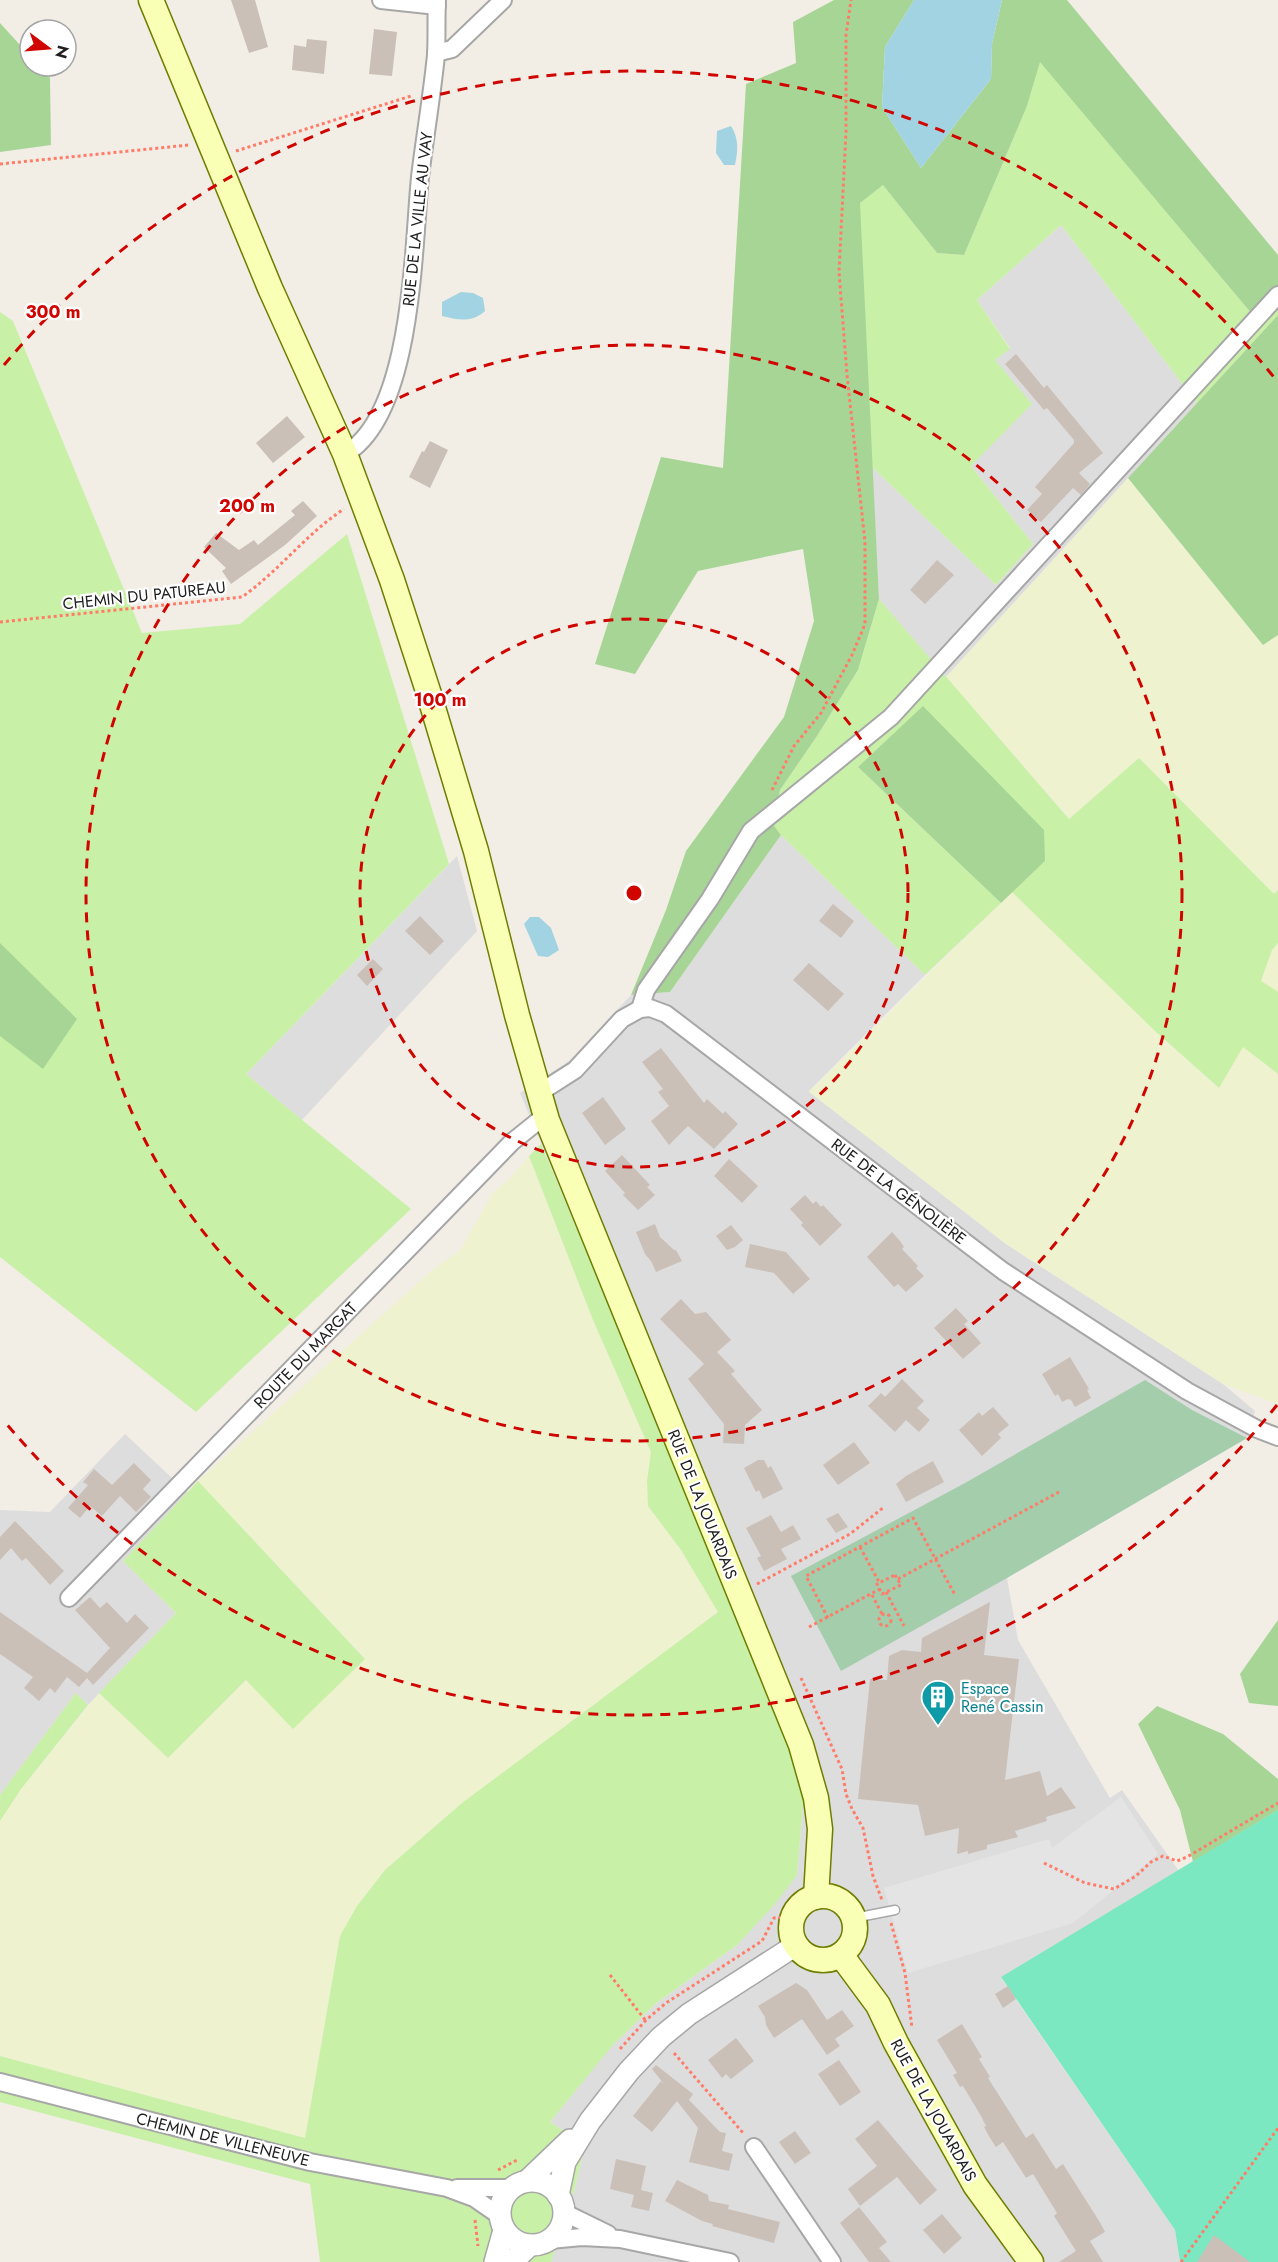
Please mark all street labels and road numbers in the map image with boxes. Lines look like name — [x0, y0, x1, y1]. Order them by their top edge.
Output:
street label: RUE DE LA VILLE AU VAY — [397, 131, 438, 307]
street label: CHEMIN DU PATUREAU — [61, 575, 227, 615]
street label: RUE DE LA GÉNOLIÈRE — [826, 1133, 971, 1250]
street label: ROUTE DU MARGAT — [249, 1297, 363, 1414]
street label: RUE DE LA JOUARDAIS — [662, 1426, 743, 1583]
street label: RUE DE LA JOUARDAIS — [885, 2035, 982, 2186]
street label: CHEMIN DE VILLENEUVE — [134, 2107, 312, 2172]

